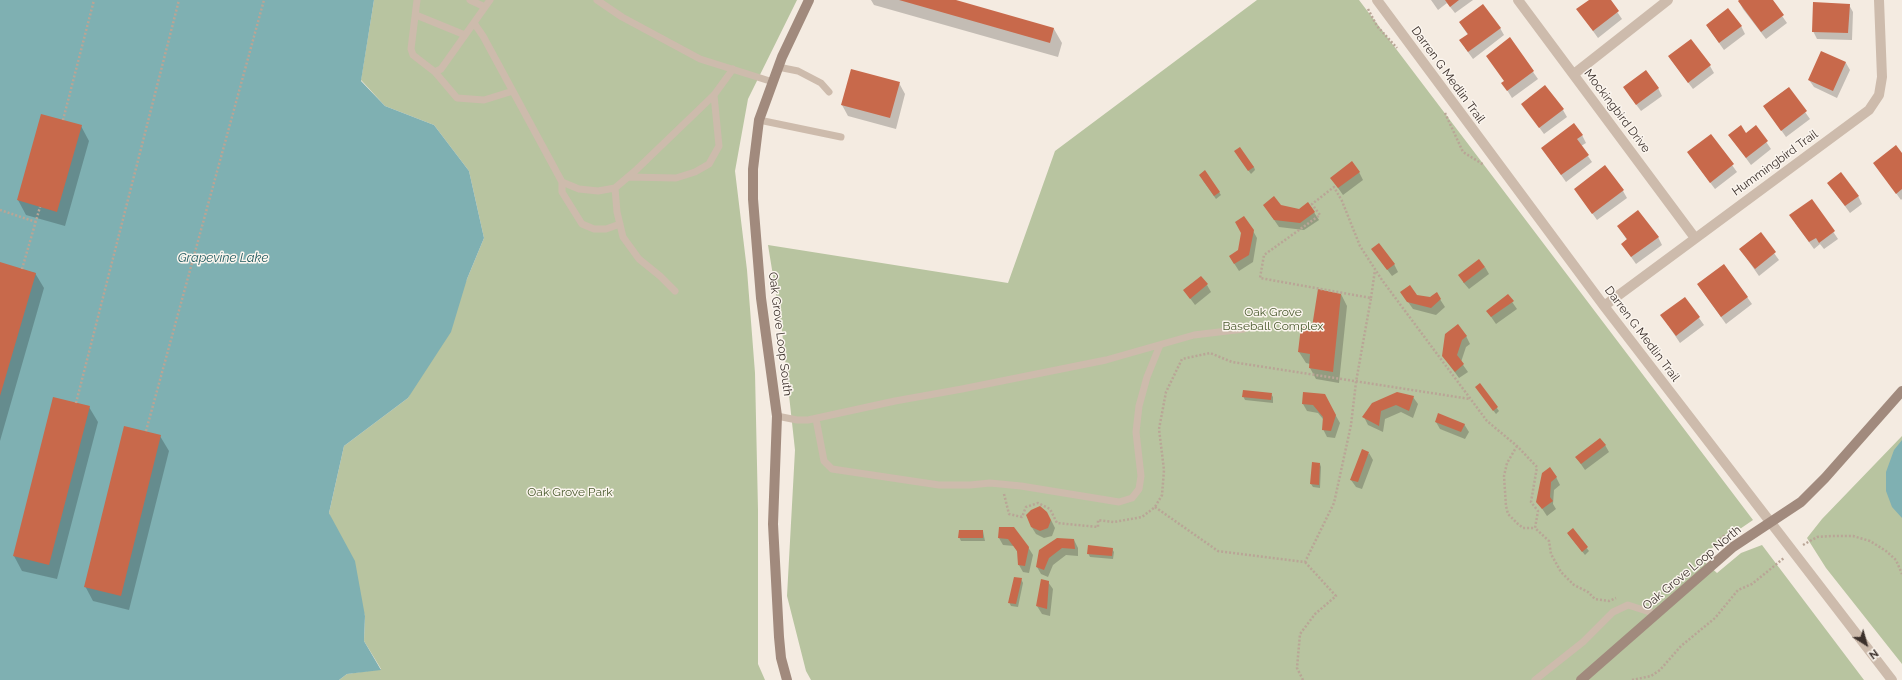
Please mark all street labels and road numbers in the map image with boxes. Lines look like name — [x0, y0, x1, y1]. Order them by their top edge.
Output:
street label: Darren G Medlin Trail — [1408, 24, 1488, 126]
street label: Mockingbird Drive — [1581, 66, 1653, 156]
street label: Hummingbird Trail — [1729, 127, 1821, 199]
street label: Oak Grove Loop South — [765, 271, 795, 397]
street label: Darren G Medlin Trail — [1601, 283, 1683, 385]
street label: Oak Grove Loop North — [1640, 523, 1744, 613]

